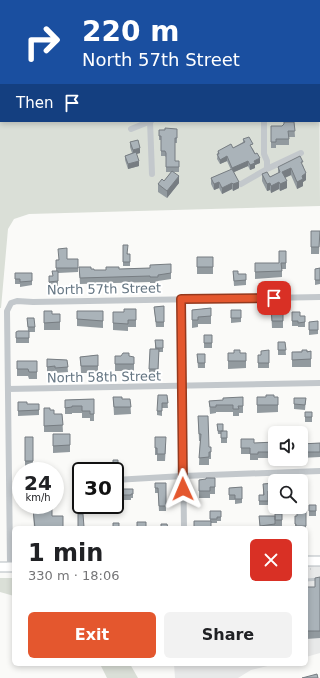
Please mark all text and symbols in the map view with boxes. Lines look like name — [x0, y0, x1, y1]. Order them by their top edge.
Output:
text: 220 m — [82, 15, 179, 48]
icon: right — [16, 16, 68, 68]
text: North 57th Street — [82, 49, 240, 70]
icon: arrive — [61, 92, 83, 114]
text: Then — [16, 94, 53, 112]
street label: North 57th Street — [47, 281, 161, 297]
pin — [257, 281, 291, 315]
icon: arrive — [263, 287, 285, 309]
street label: North 58th Street — [47, 369, 161, 385]
map controls — [268, 426, 308, 514]
button: sound — [268, 426, 308, 466]
speed limit sign: 30 — [72, 462, 124, 514]
position arrow — [162, 468, 204, 510]
text: 24 — [24, 471, 52, 495]
button: search — [268, 474, 308, 514]
text: km/h — [25, 492, 51, 503]
text: 1 min — [28, 539, 103, 567]
button: close — [250, 539, 292, 581]
text: 330 m · 18:06 — [28, 568, 119, 583]
button: Exit — [28, 612, 156, 658]
button: Share — [164, 612, 292, 658]

